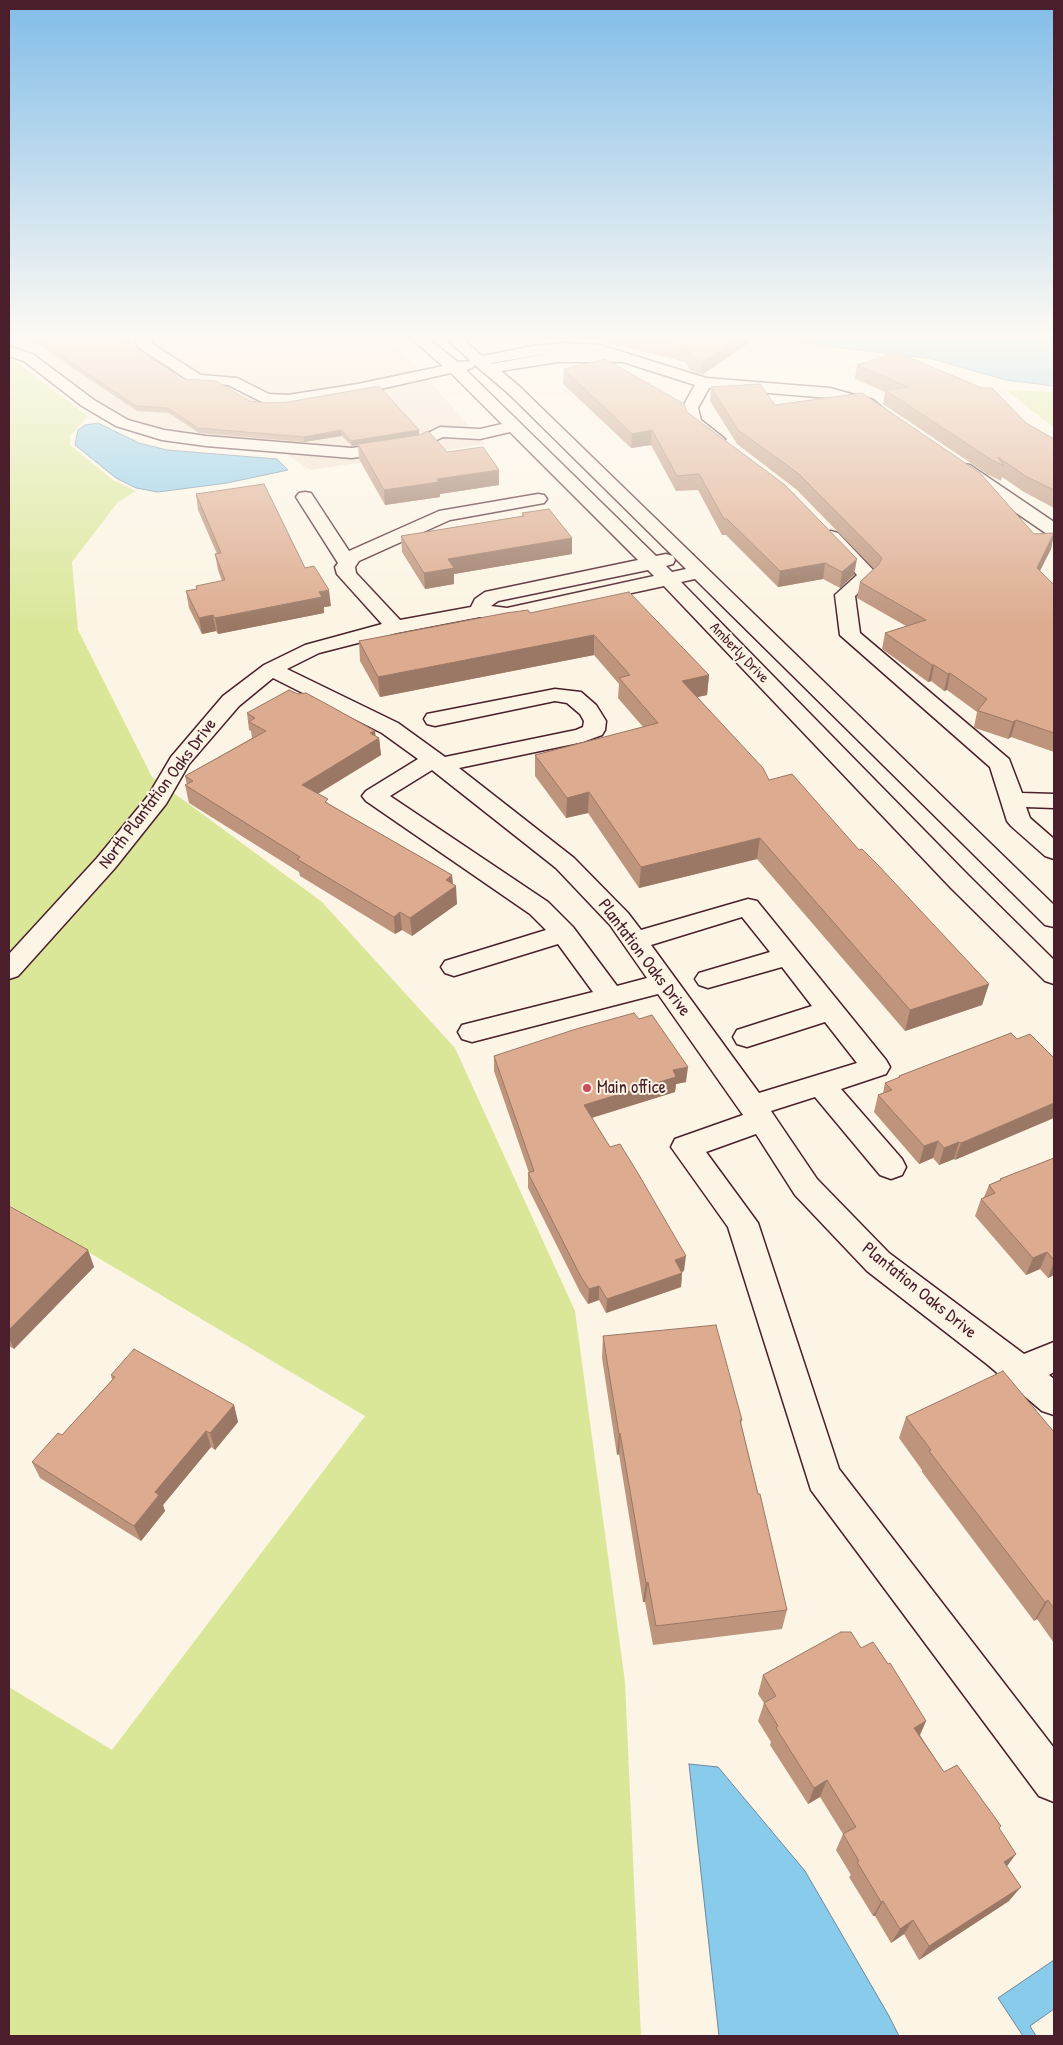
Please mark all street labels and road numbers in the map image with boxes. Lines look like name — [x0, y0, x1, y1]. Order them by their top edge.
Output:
street label: Amberly Drive — [706, 619, 772, 687]
street label: North Plantation Oaks Drive — [94, 715, 222, 873]
street label: Plantation Oaks Drive — [593, 895, 695, 1021]
street label: Plantation Oaks Drive — [857, 1238, 981, 1344]

